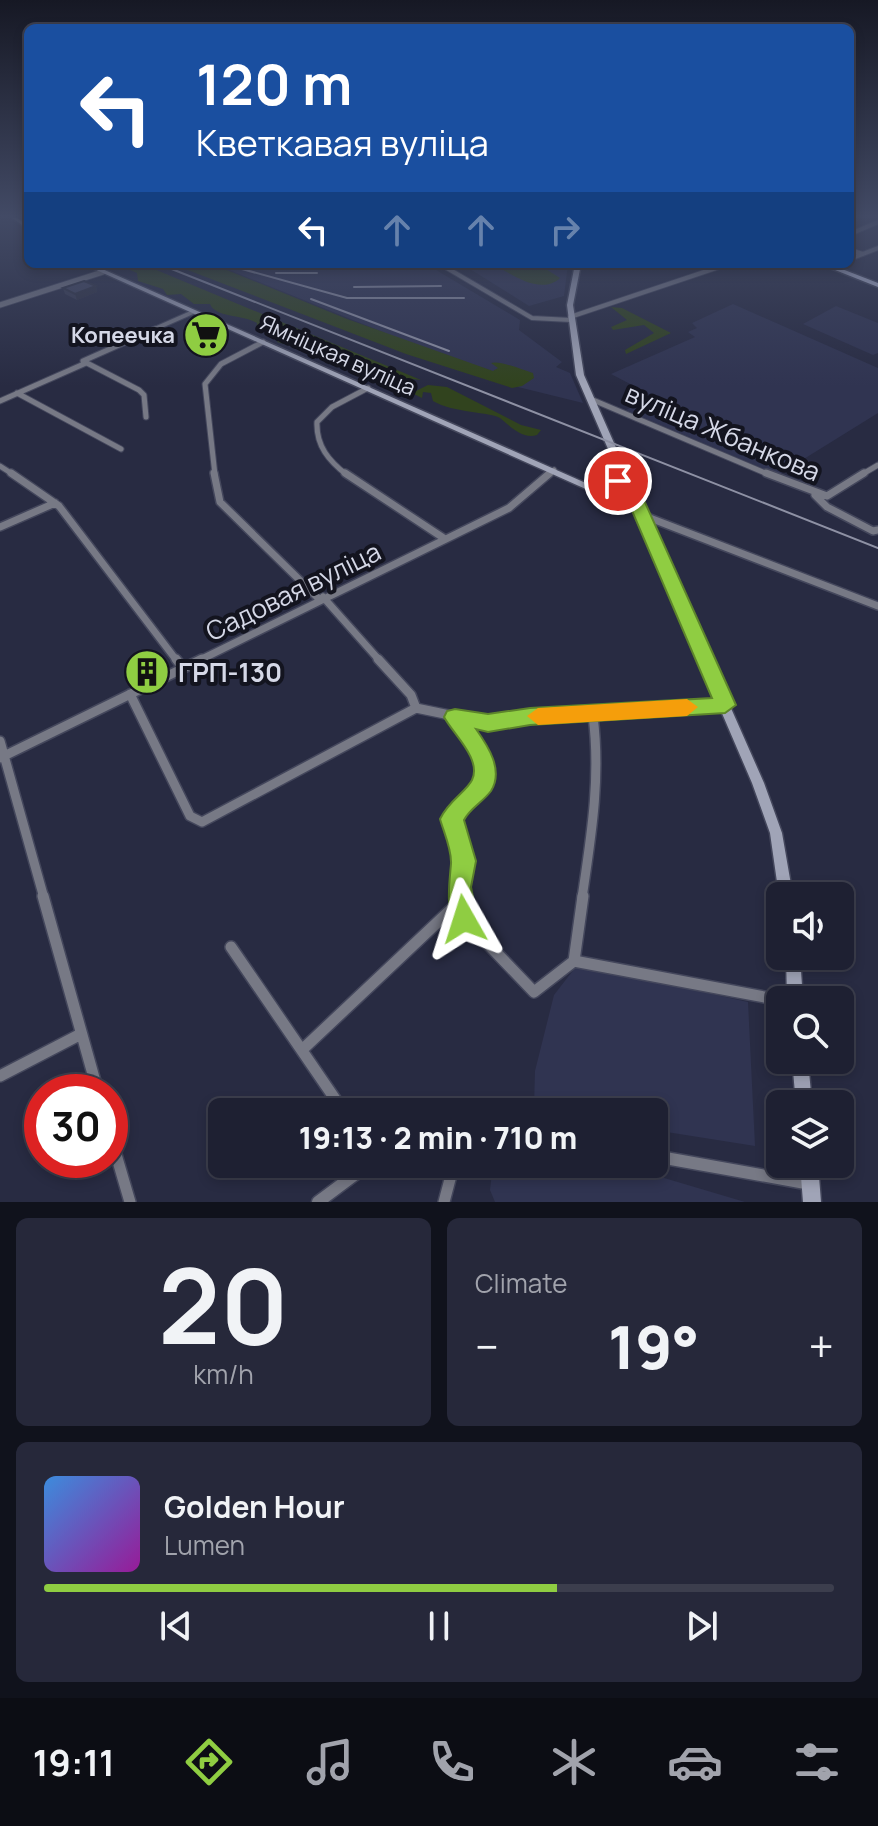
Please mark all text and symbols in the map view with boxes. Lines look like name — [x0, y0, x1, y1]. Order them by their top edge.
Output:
text: 120 m — [196, 45, 352, 122]
icon: left — [64, 56, 168, 160]
text: Кветкавая вуліца — [196, 118, 489, 167]
icon: left — [291, 208, 335, 252]
icon: ahead — [375, 208, 419, 252]
icon: ahead — [459, 208, 503, 252]
icon: right — [543, 208, 587, 252]
street label: Ямніцкая вуліца — [256, 307, 420, 403]
supermarket icon: Копеечка — [182, 311, 230, 359]
place label: Копеечка — [71, 320, 175, 350]
street label: вуліца Жбанкова — [620, 375, 826, 489]
pin — [584, 447, 652, 515]
icon: arrive — [596, 459, 640, 503]
street label: Садовая вуліца — [199, 533, 387, 649]
building icon: ГРП-130 — [123, 648, 171, 696]
place label: ГРП-130 — [178, 654, 282, 690]
position arrow — [422, 877, 506, 961]
map controls — [766, 882, 854, 1178]
button: sound — [766, 882, 854, 970]
button: search — [766, 986, 854, 1074]
speed limit sign: 30 — [24, 1074, 128, 1178]
button: layers — [766, 1090, 854, 1178]
text: 19:13 · 2 min · 710 m — [299, 1117, 577, 1158]
text: 20 — [158, 1233, 289, 1375]
text: Climate — [475, 1265, 567, 1301]
text: 19° — [608, 1305, 699, 1387]
text: − — [475, 1316, 499, 1376]
text: + — [809, 1316, 834, 1376]
text: km/h — [193, 1356, 254, 1392]
text: Golden Hour — [164, 1486, 345, 1527]
text: Lumen — [164, 1527, 245, 1563]
icon: previous — [154, 1604, 198, 1648]
icon: pause — [417, 1604, 461, 1648]
icon: next — [680, 1604, 724, 1648]
icon: directions — [181, 1734, 237, 1790]
icon: music — [302, 1734, 358, 1790]
icon: phone — [424, 1734, 480, 1790]
icon: climate — [546, 1734, 602, 1790]
icon: car — [667, 1734, 723, 1790]
icon: filters — [789, 1734, 845, 1790]
text: 19:11 — [33, 1738, 115, 1787]

